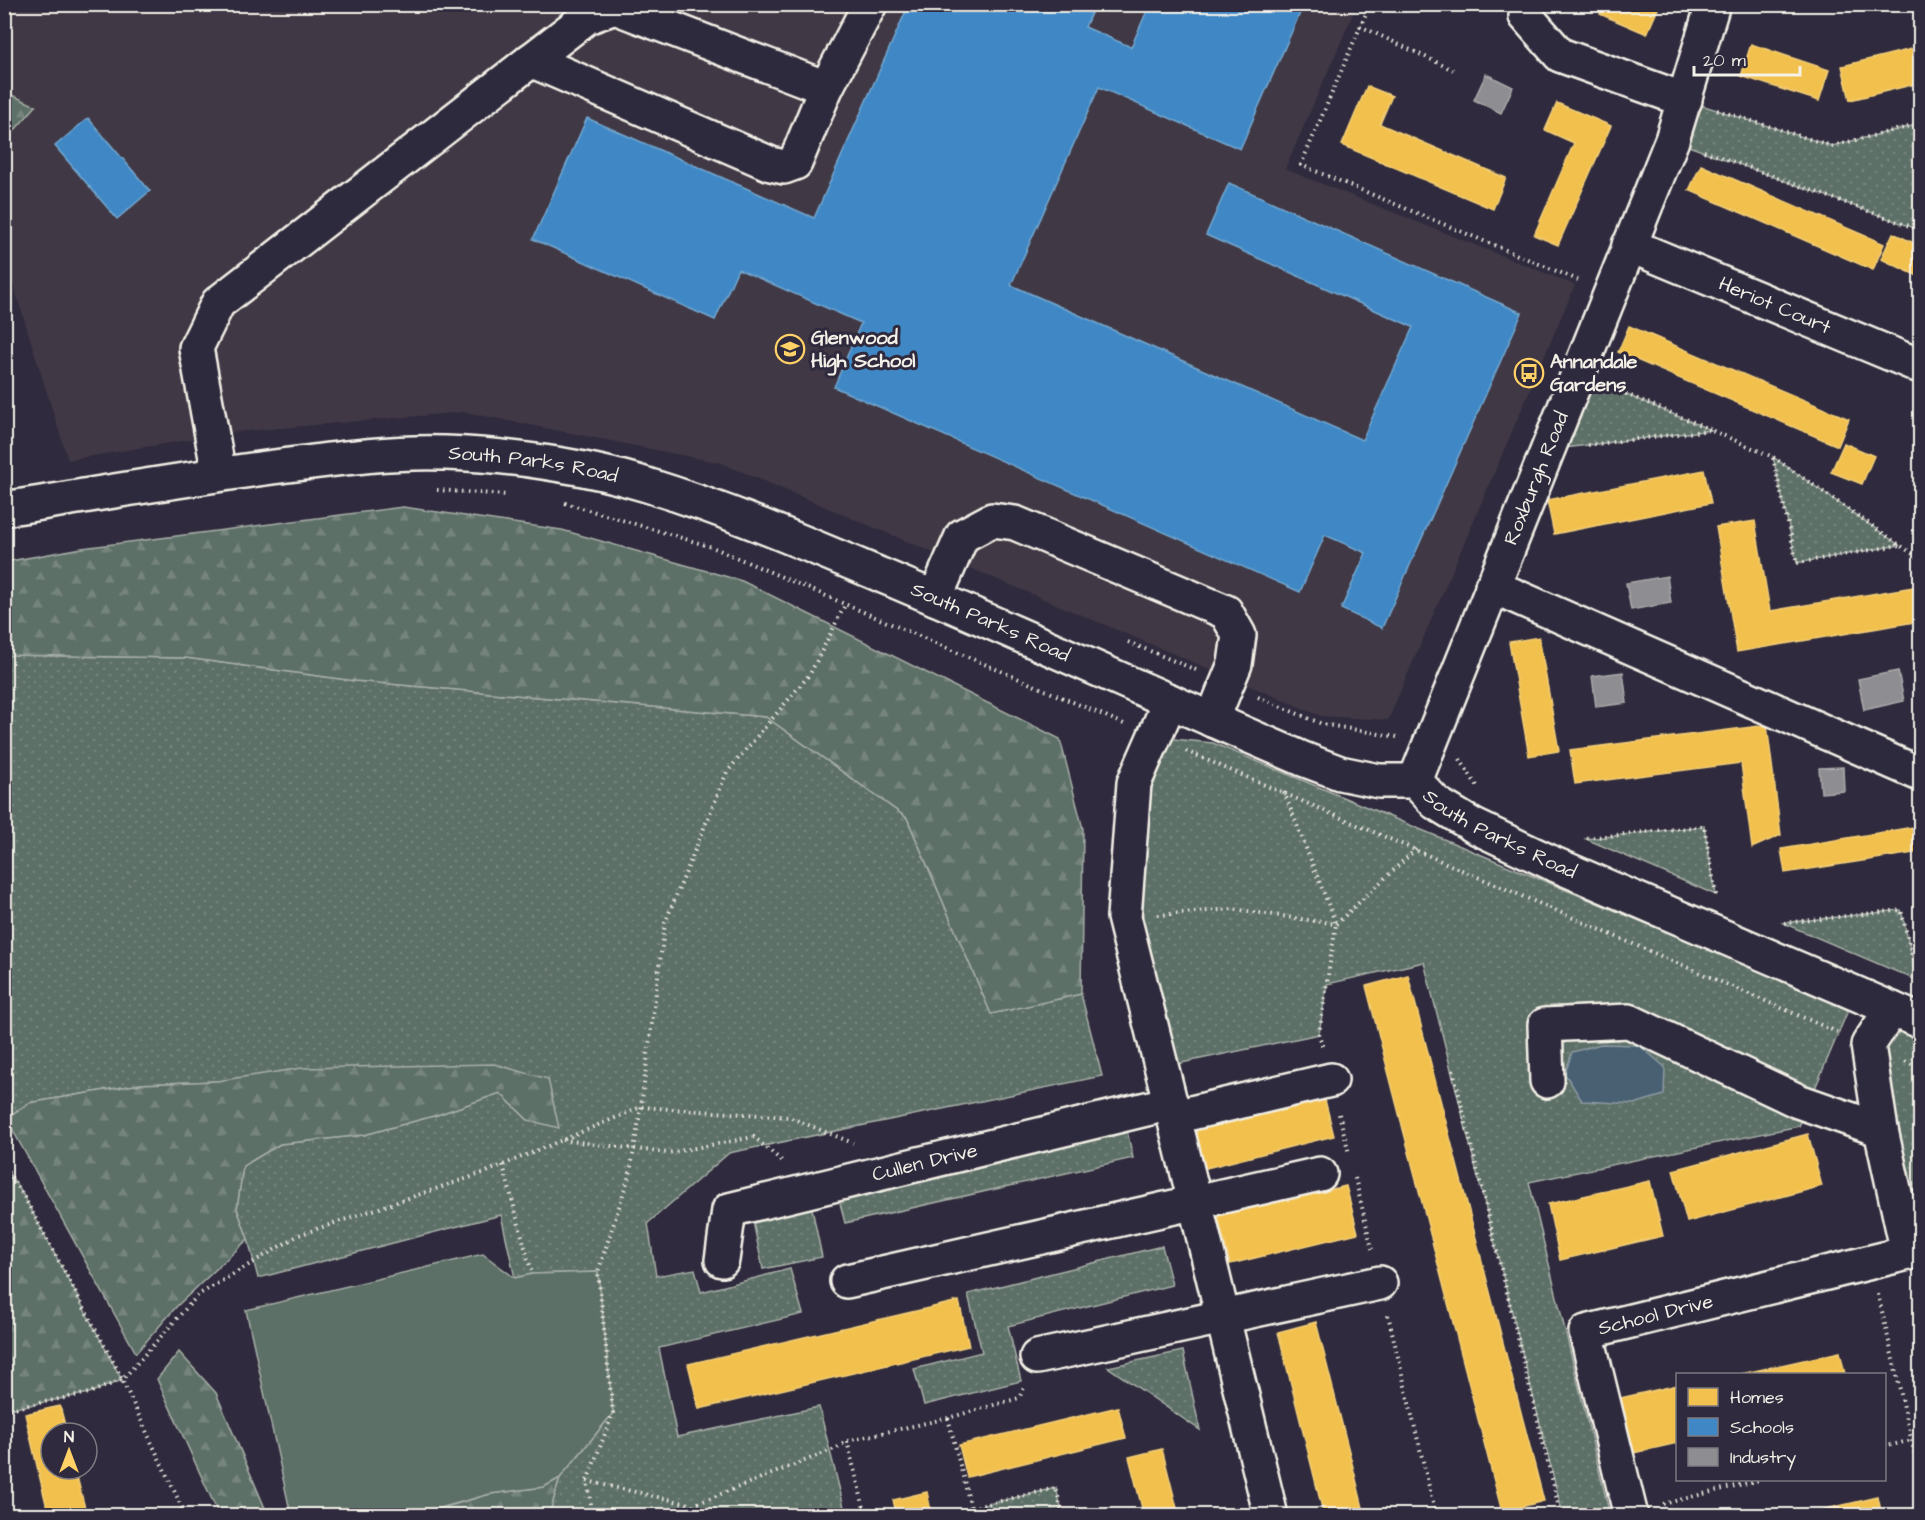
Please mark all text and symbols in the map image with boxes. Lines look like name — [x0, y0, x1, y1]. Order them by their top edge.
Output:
scale bar — [1694, 39, 1800, 77]
text: 20 m — [1703, 48, 1746, 73]
street label: Heriot Court — [1715, 270, 1835, 341]
place label: Glenwood High School — [811, 324, 915, 376]
school or university icon: Glenwood High School — [774, 333, 806, 365]
place label: Annandale Gardens — [1550, 348, 1638, 399]
bus stop icon: Annandale Gardens — [1513, 357, 1545, 389]
street label: Roxburgh Road — [1497, 407, 1576, 549]
street label: South Parks Road — [448, 439, 621, 490]
street label: South Parks Road — [907, 575, 1074, 669]
street label: South Parks Road — [1416, 783, 1581, 886]
street label: Cullen Drive — [869, 1136, 981, 1189]
street label: School Drive — [1595, 1287, 1716, 1343]
legend — [1676, 1373, 1886, 1481]
text: Homes — [1730, 1385, 1784, 1410]
text: Schools — [1730, 1415, 1794, 1440]
north arrow — [39, 1421, 99, 1481]
text: N — [64, 1426, 74, 1448]
text: Industry — [1730, 1445, 1796, 1471]

